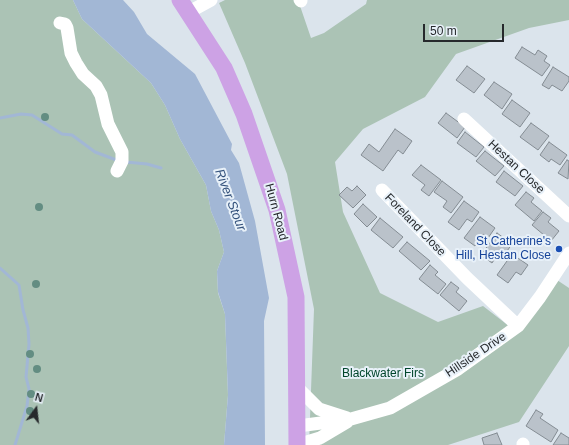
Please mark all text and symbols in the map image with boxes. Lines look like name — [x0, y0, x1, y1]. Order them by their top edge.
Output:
scale bar — [425, 16, 506, 42]
text: 50 m — [430, 24, 457, 38]
street label: Hestan Close — [485, 137, 547, 197]
water label: River Stour — [211, 167, 249, 233]
street label: Hurn Road — [262, 182, 290, 242]
street label: Foreland Close — [382, 191, 448, 259]
place label: St Catherine's Hill, Hestan Close — [456, 235, 551, 263]
marker: St Catherine's Hill, Hestan Close — [554, 244, 564, 254]
street label: Hillside Drive — [443, 329, 509, 381]
park label: Blackwater Firs — [342, 367, 424, 381]
north arrow — [16, 389, 56, 429]
text: N — [34, 391, 44, 404]

